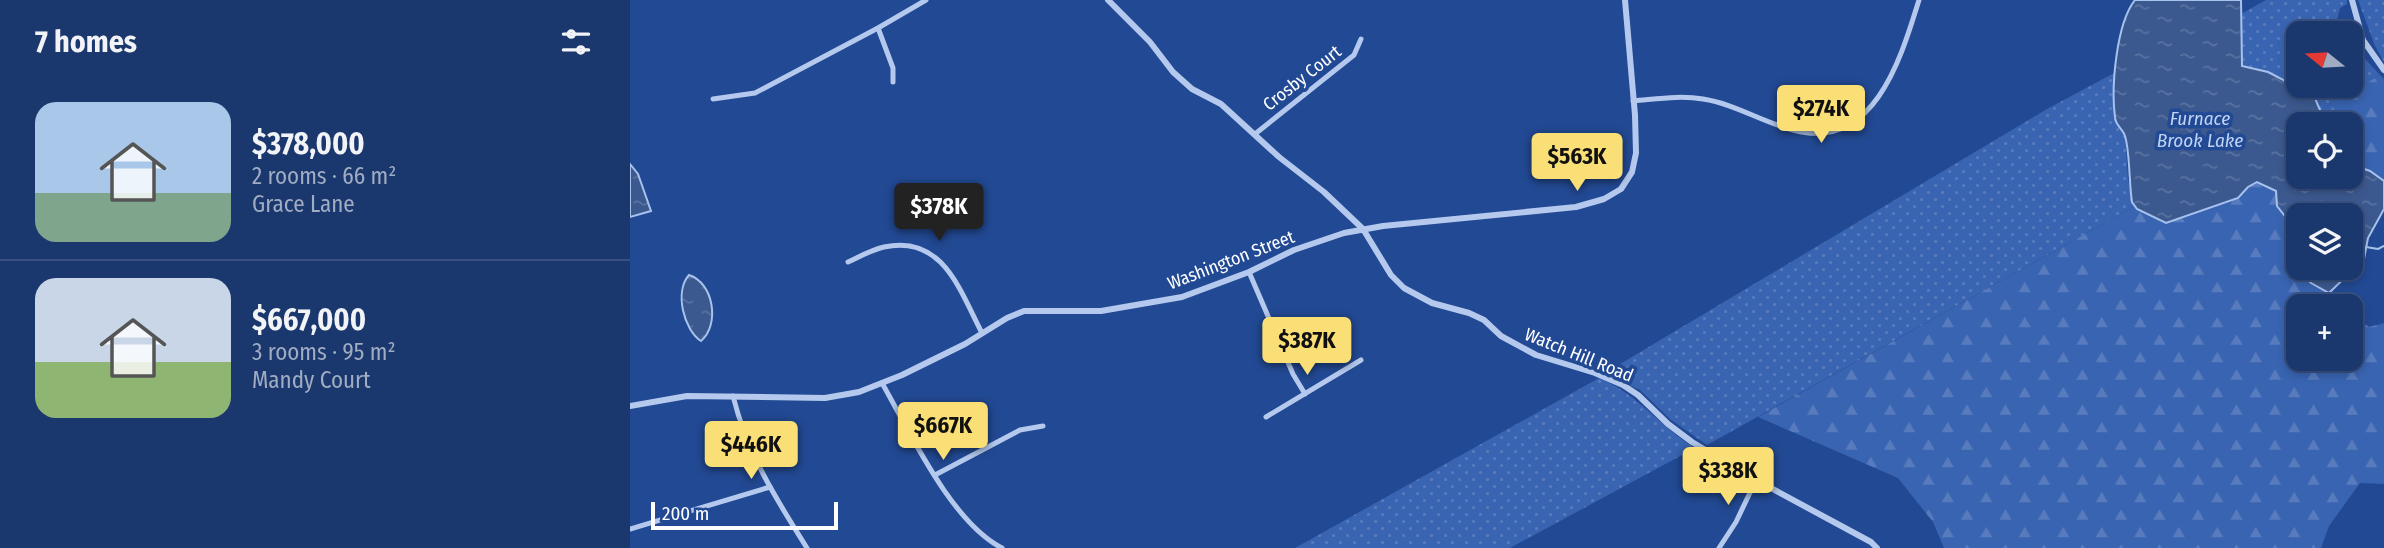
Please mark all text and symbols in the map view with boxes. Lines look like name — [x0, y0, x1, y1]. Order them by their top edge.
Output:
north arrow — [2286, 21, 2362, 98]
map controls — [2286, 21, 2363, 371]
icon: filters — [557, 23, 595, 61]
text: 7 homes — [35, 24, 137, 60]
street label: Crosby Court — [1258, 41, 1346, 115]
pin: $274K — [1772, 86, 1870, 145]
text: $274K — [1793, 94, 1849, 122]
water label: Furnace Brook Lake — [2157, 107, 2243, 152]
button: locate — [2286, 112, 2363, 189]
text: $378,000 — [252, 126, 365, 162]
icon: home — [91, 130, 175, 214]
pin: $563K — [1528, 134, 1626, 193]
text: $563K — [1548, 142, 1606, 170]
text: 2 rooms · 66 m² — [252, 162, 396, 190]
pin: $378K — [890, 184, 988, 243]
text: Grace Lane — [252, 190, 355, 218]
text: $378K — [910, 192, 968, 220]
button: layers — [2286, 203, 2363, 280]
street label: Washington Street — [1164, 226, 1298, 294]
button: + — [2286, 294, 2363, 371]
text: $667,000 — [252, 302, 366, 338]
icon: home — [91, 306, 175, 390]
pin: $387K — [1258, 318, 1356, 377]
street label: Watch Hill Road — [1521, 323, 1637, 387]
text: $387K — [1278, 326, 1336, 354]
text: 3 rooms · 95 m² — [252, 338, 396, 366]
text: Mandy Court — [252, 366, 371, 394]
pin: $667K — [894, 402, 992, 462]
text: $667K — [914, 411, 972, 439]
pin: $446K — [702, 421, 800, 481]
text: $446K — [721, 430, 781, 458]
pin: $338K — [1679, 448, 1777, 507]
text: $338K — [1699, 456, 1757, 484]
scale bar — [651, 499, 838, 531]
text: 200 m — [662, 502, 709, 525]

